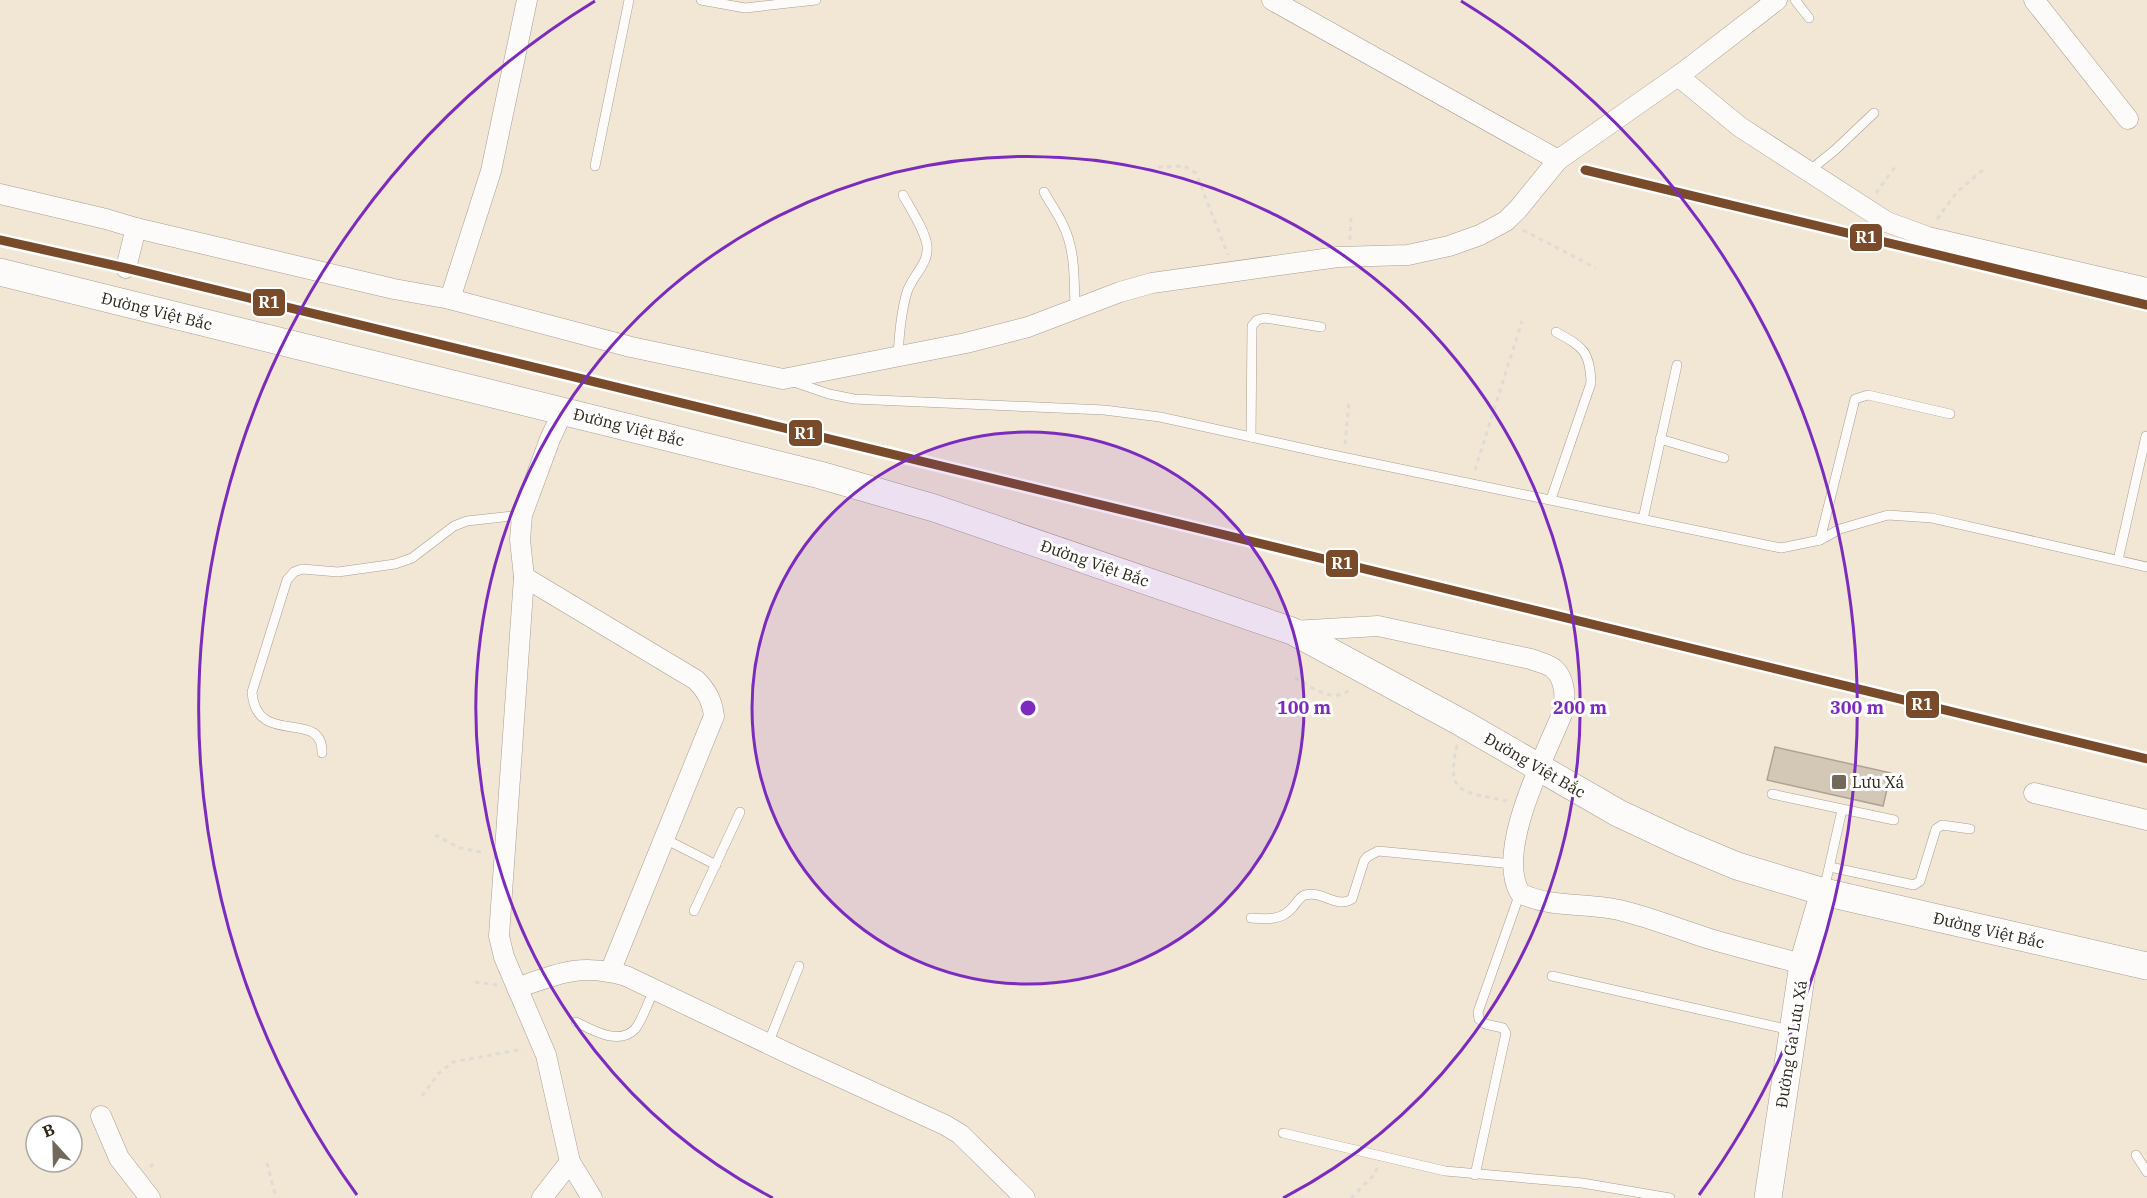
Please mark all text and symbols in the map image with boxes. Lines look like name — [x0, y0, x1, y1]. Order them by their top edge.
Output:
line badge: R1 — [1849, 223, 1883, 252]
text: R1 — [1855, 227, 1877, 247]
street label: Đường Việt Bắc — [99, 288, 215, 334]
line badge: R1 — [252, 288, 286, 317]
text: R1 — [258, 292, 280, 312]
street label: Đường Việt Bắc — [571, 404, 687, 450]
line badge: R1 — [788, 419, 823, 447]
text: R1 — [794, 423, 816, 443]
street label: Đường Việt Bắc — [1038, 535, 1152, 591]
line badge: R1 — [1325, 549, 1359, 578]
text: R1 — [1331, 553, 1353, 573]
line badge: R1 — [1905, 690, 1940, 719]
text: R1 — [1911, 694, 1933, 714]
text: 100 m — [1277, 696, 1332, 719]
text: 200 m — [1553, 696, 1608, 719]
text: 300 m — [1830, 696, 1885, 719]
centre of rings — [1018, 698, 1038, 718]
street label: Đường Việt Bắc — [1481, 728, 1589, 802]
place label: Lưu Xá — [1852, 772, 1904, 792]
marker: Lưu Xá — [1830, 773, 1848, 791]
street label: Đường Việt Bắc — [1931, 907, 2047, 953]
street label: Đường Ga Lưu Xá — [1771, 978, 1811, 1109]
north arrow — [24, 1114, 84, 1174]
text: B — [39, 1119, 57, 1141]

